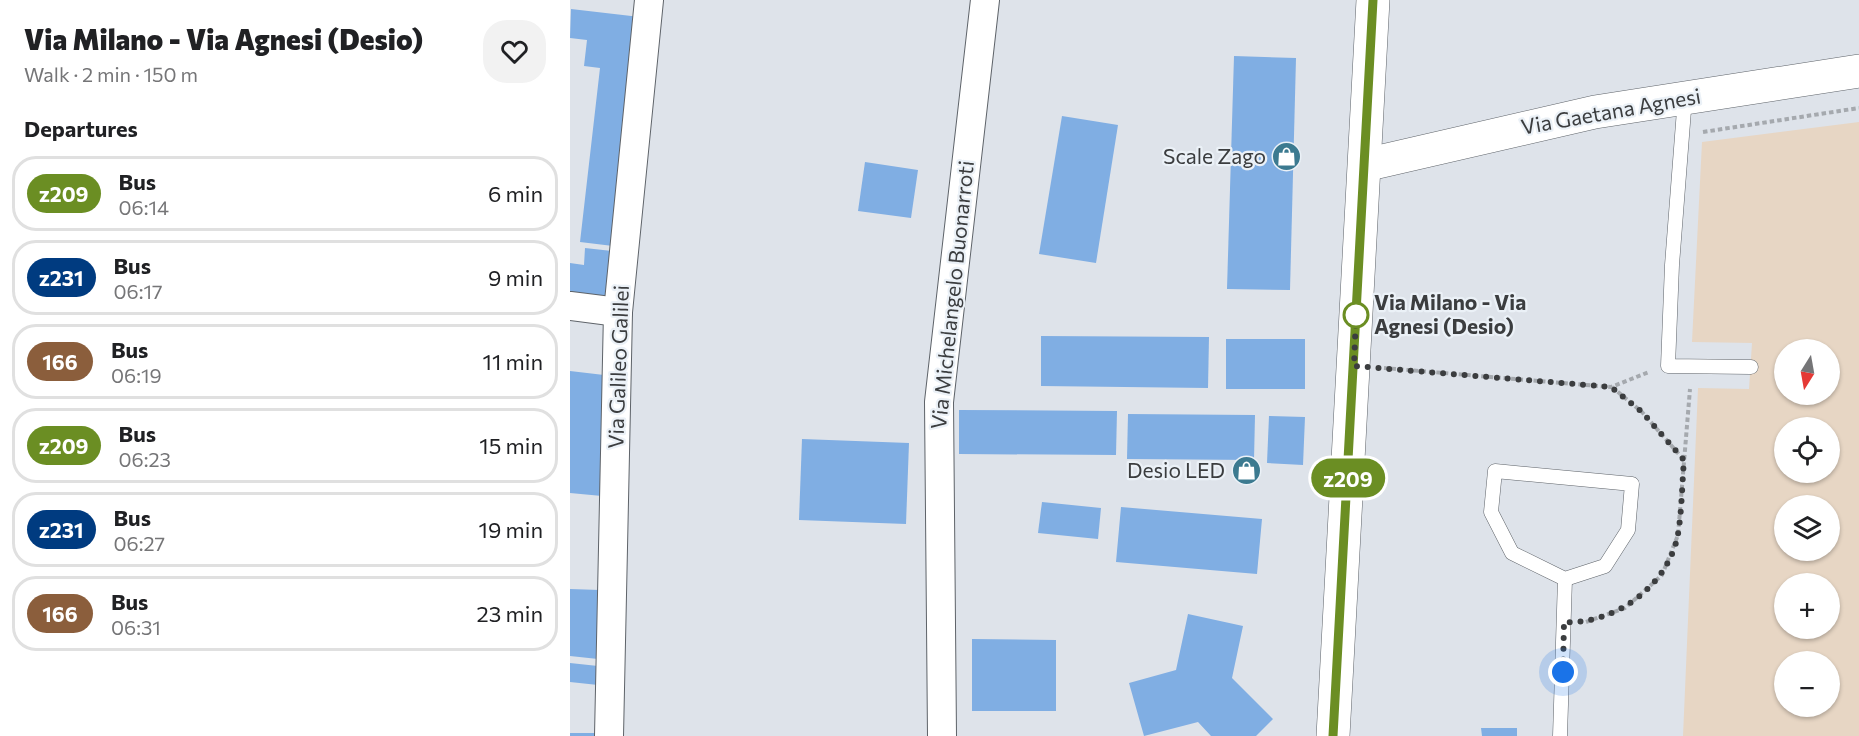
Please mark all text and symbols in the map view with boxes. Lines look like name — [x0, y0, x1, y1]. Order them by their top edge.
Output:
button: heart — [483, 20, 546, 83]
text: Via Milano - Via Agnesi (Desio) — [24, 22, 423, 56]
text: Walk · 2 min · 150 m — [24, 62, 198, 86]
street label: Via Gaetana Agnesi — [1519, 82, 1703, 139]
text: Departures — [24, 115, 138, 142]
shop icon: Scale Zago — [1271, 141, 1303, 173]
place label: Scale Zago — [1163, 143, 1266, 168]
street label: Via Michelangelo Buonarroti — [925, 159, 978, 430]
text: Bus — [119, 168, 156, 195]
text: 6 min — [488, 180, 543, 207]
text: z209 — [39, 181, 89, 206]
text: 06:14 — [119, 195, 169, 219]
text: Bus — [114, 252, 151, 279]
text: 9 min — [488, 264, 543, 291]
text: z231 — [39, 265, 84, 290]
text: 06:17 — [114, 279, 163, 303]
street label: Via Galileo Galilei — [602, 285, 633, 449]
place label: Via Milano - Via Agnesi (Desio) — [1374, 289, 1526, 338]
marker: Via Milano - Via Agnesi (Desio) — [1343, 302, 1369, 328]
text: Bus — [111, 336, 148, 363]
north arrow — [1774, 339, 1840, 405]
map controls — [1774, 339, 1840, 717]
text: 11 min — [483, 348, 543, 375]
text: 166 — [42, 349, 78, 374]
text: 06:19 — [111, 363, 162, 387]
button: locate — [1774, 417, 1840, 483]
text: Bus — [119, 420, 156, 447]
text: 15 min — [479, 432, 543, 459]
text: z209 — [39, 433, 89, 458]
text: 06:23 — [119, 447, 171, 471]
shop icon: Desio LED — [1230, 455, 1262, 487]
place label: Desio LED — [1127, 457, 1225, 482]
line badge: z209 — [1306, 458, 1390, 498]
text: z209 — [1323, 466, 1373, 491]
button: layers — [1774, 495, 1840, 561]
text: Bus — [114, 504, 151, 531]
text: 19 min — [479, 516, 543, 543]
text: z231 — [39, 517, 84, 542]
text: 06:27 — [114, 531, 165, 555]
button: + — [1774, 573, 1840, 639]
text: Bus — [111, 588, 148, 615]
text: 23 min — [477, 600, 543, 627]
text: 166 — [42, 601, 78, 626]
text: 06:31 — [111, 615, 161, 639]
button: − — [1774, 651, 1840, 717]
your location — [1548, 657, 1578, 687]

